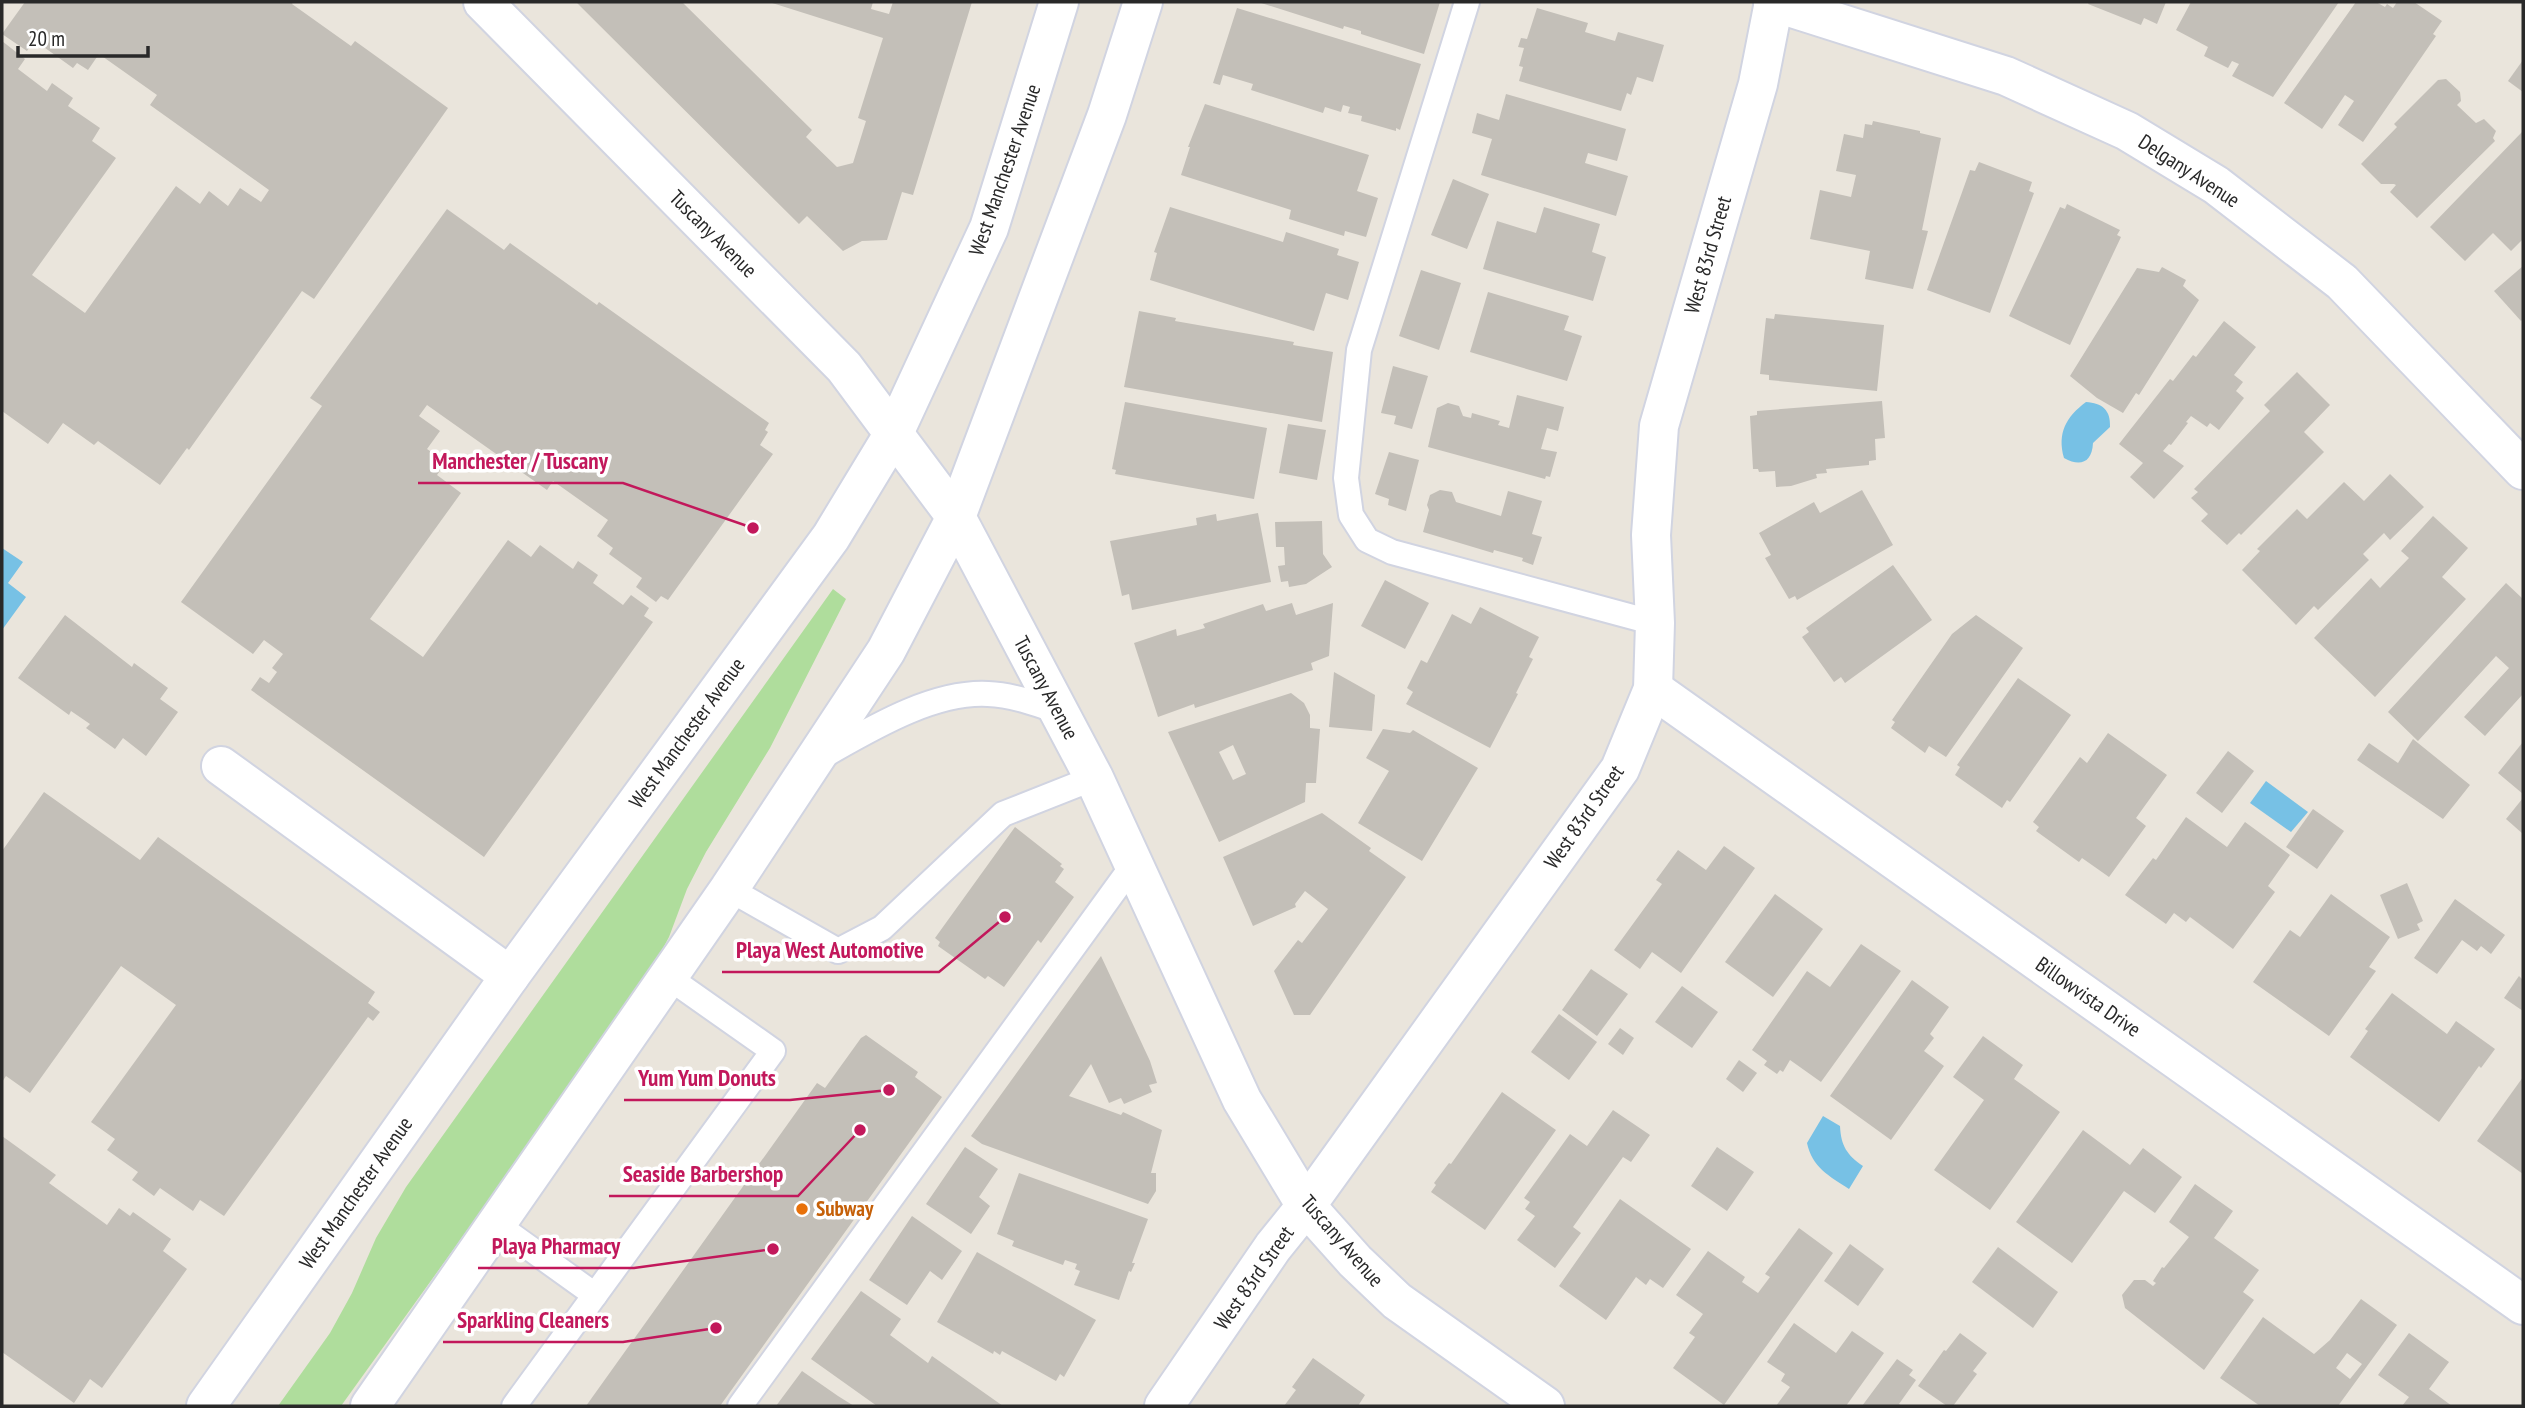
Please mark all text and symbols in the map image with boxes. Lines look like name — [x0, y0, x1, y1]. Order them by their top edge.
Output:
scale bar — [18, 14, 147, 58]
text: 20 m — [28, 25, 65, 52]
street label: West Manchester Avenue — [962, 80, 1047, 259]
street label: Delgany Avenue — [2133, 128, 2245, 213]
street label: Tuscany Avenue — [664, 184, 763, 283]
street label: West 83rd Street — [1678, 193, 1737, 317]
callout: Manchester / Tuscany — [418, 439, 623, 483]
text: Manchester / Tuscany — [432, 446, 609, 475]
street label: Tuscany Avenue — [1008, 631, 1085, 744]
street label: West Manchester Avenue — [623, 652, 750, 813]
street label: West 83rd Street — [1538, 759, 1629, 874]
callout: Playa West Automotive — [722, 928, 939, 972]
text: Playa West Automotive — [736, 935, 924, 964]
street label: Billowvista Drive — [2030, 950, 2146, 1043]
callout: Yum Yum Donuts — [624, 1056, 790, 1100]
text: Yum Yum Donuts — [637, 1063, 776, 1092]
street label: West Manchester Avenue — [293, 1111, 418, 1274]
callout: Seaside Barbershop — [609, 1152, 798, 1196]
text: Seaside Barbershop — [623, 1159, 783, 1188]
street label: Tuscany Avenue — [1295, 1189, 1390, 1292]
place label: Subway — [816, 1195, 874, 1222]
marker: Subway — [794, 1201, 810, 1217]
street label: West 83rd Street — [1208, 1220, 1299, 1335]
callout: Playa Pharmacy — [478, 1224, 634, 1268]
text: Playa Pharmacy — [492, 1231, 621, 1260]
callout: Sparkling Cleaners — [443, 1298, 623, 1342]
text: Sparkling Cleaners — [457, 1305, 609, 1334]

